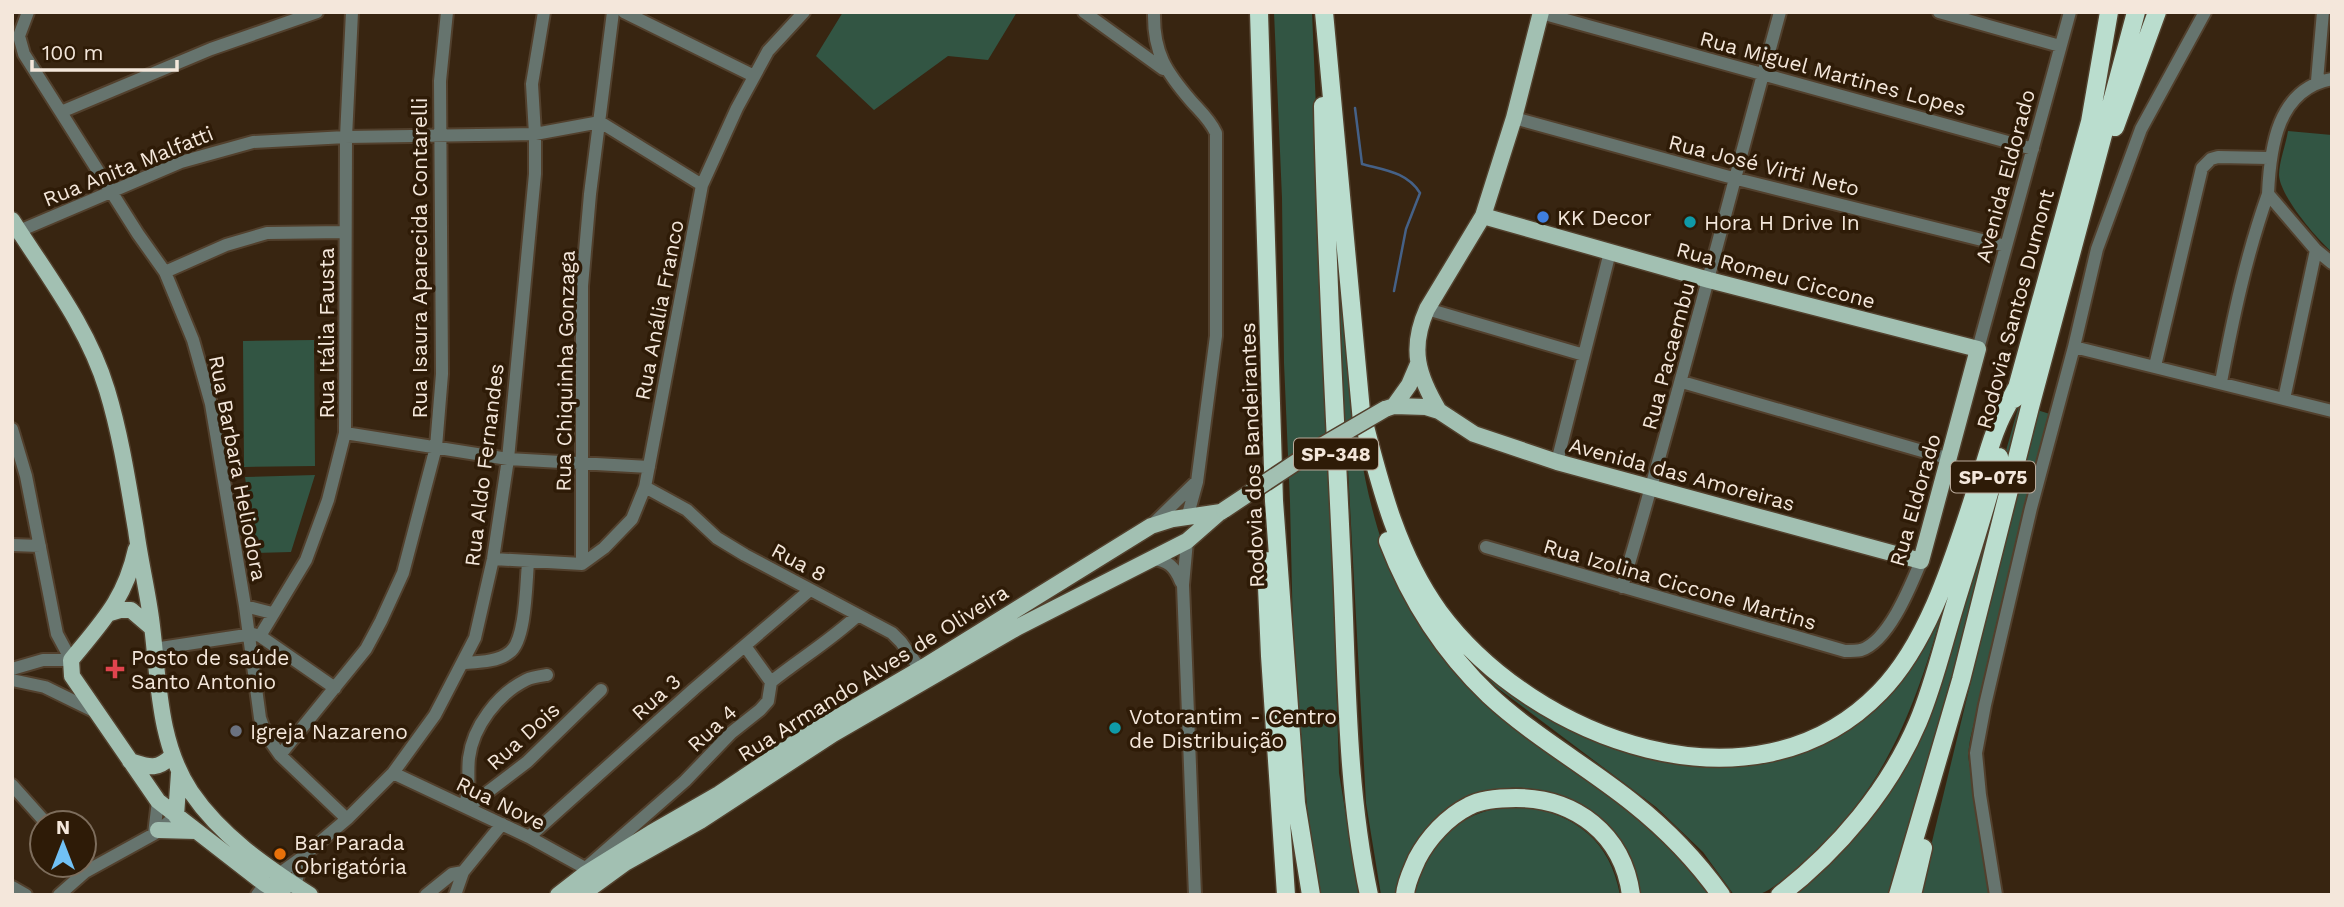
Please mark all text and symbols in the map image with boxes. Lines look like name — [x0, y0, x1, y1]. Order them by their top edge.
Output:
street label: Rua Miguel Martines Lopes — [1697, 25, 1969, 121]
scale bar — [32, 28, 177, 72]
text: 100 m — [42, 40, 104, 65]
street label: Avenida Eldorado — [1970, 87, 2040, 265]
street label: Rua Isaura Aparecida Contarelli — [407, 98, 432, 418]
street label: Rua Anita Malfatti — [39, 120, 217, 212]
street label: Rua José Virti Neto — [1666, 129, 1862, 201]
street label: Rodovia Santos Dumont — [1971, 186, 2059, 432]
place label: KK Decor — [1557, 205, 1652, 230]
marker: KK Decor — [1535, 209, 1551, 225]
place label: Hora H Drive In — [1704, 210, 1860, 235]
marker: Hora H Drive In — [1682, 214, 1698, 230]
street label: Rua Anália Franco — [629, 218, 689, 402]
street label: Rua Romeu Ciccone — [1674, 236, 1878, 314]
street label: Rua Itália Fausta — [314, 247, 339, 419]
street label: Rua Chiquinha Gonzaga — [550, 250, 580, 492]
street label: Rua Pacaembu — [1636, 279, 1700, 433]
street label: Rodovia dos Bandeirantes — [1235, 322, 1269, 588]
street label: Rua Barbara Heliodora — [204, 353, 272, 583]
street label: Rua Aldo Fernandes — [459, 362, 509, 568]
street label: Rua Eldorado — [1884, 431, 1946, 569]
street label: Avenida das Amoreiras — [1566, 432, 1798, 516]
road number: SP-348 — [1294, 438, 1378, 470]
road number: SP-075 — [1951, 462, 2035, 492]
street label: Rua Izolina Ciccone Martins — [1541, 533, 1819, 635]
street label: Rua 8 — [767, 537, 831, 587]
street label: Rua Armando Alves de Oliveira — [733, 579, 1013, 767]
place label: Posto de saúde Santo Antonio — [131, 645, 290, 694]
marker: Posto de saúde Santo Antonio — [105, 659, 125, 679]
street label: Rua 3 — [626, 668, 686, 726]
street label: Rua Dois — [481, 697, 565, 775]
street label: Rua 4 — [682, 699, 742, 757]
place label: Votorantim - Centro de Distribuição — [1129, 704, 1337, 753]
place label: Igreja Nazareno — [250, 719, 408, 744]
marker: Votorantim - Centro de Distribuição — [1107, 720, 1123, 736]
marker: Igreja Nazareno — [228, 723, 244, 739]
street label: Rua Nove — [452, 771, 550, 835]
north arrow — [28, 809, 98, 879]
text: N — [56, 816, 70, 839]
place label: Bar Parada Obrigatória — [294, 830, 407, 879]
marker: Bar Parada Obrigatória — [272, 846, 288, 862]

